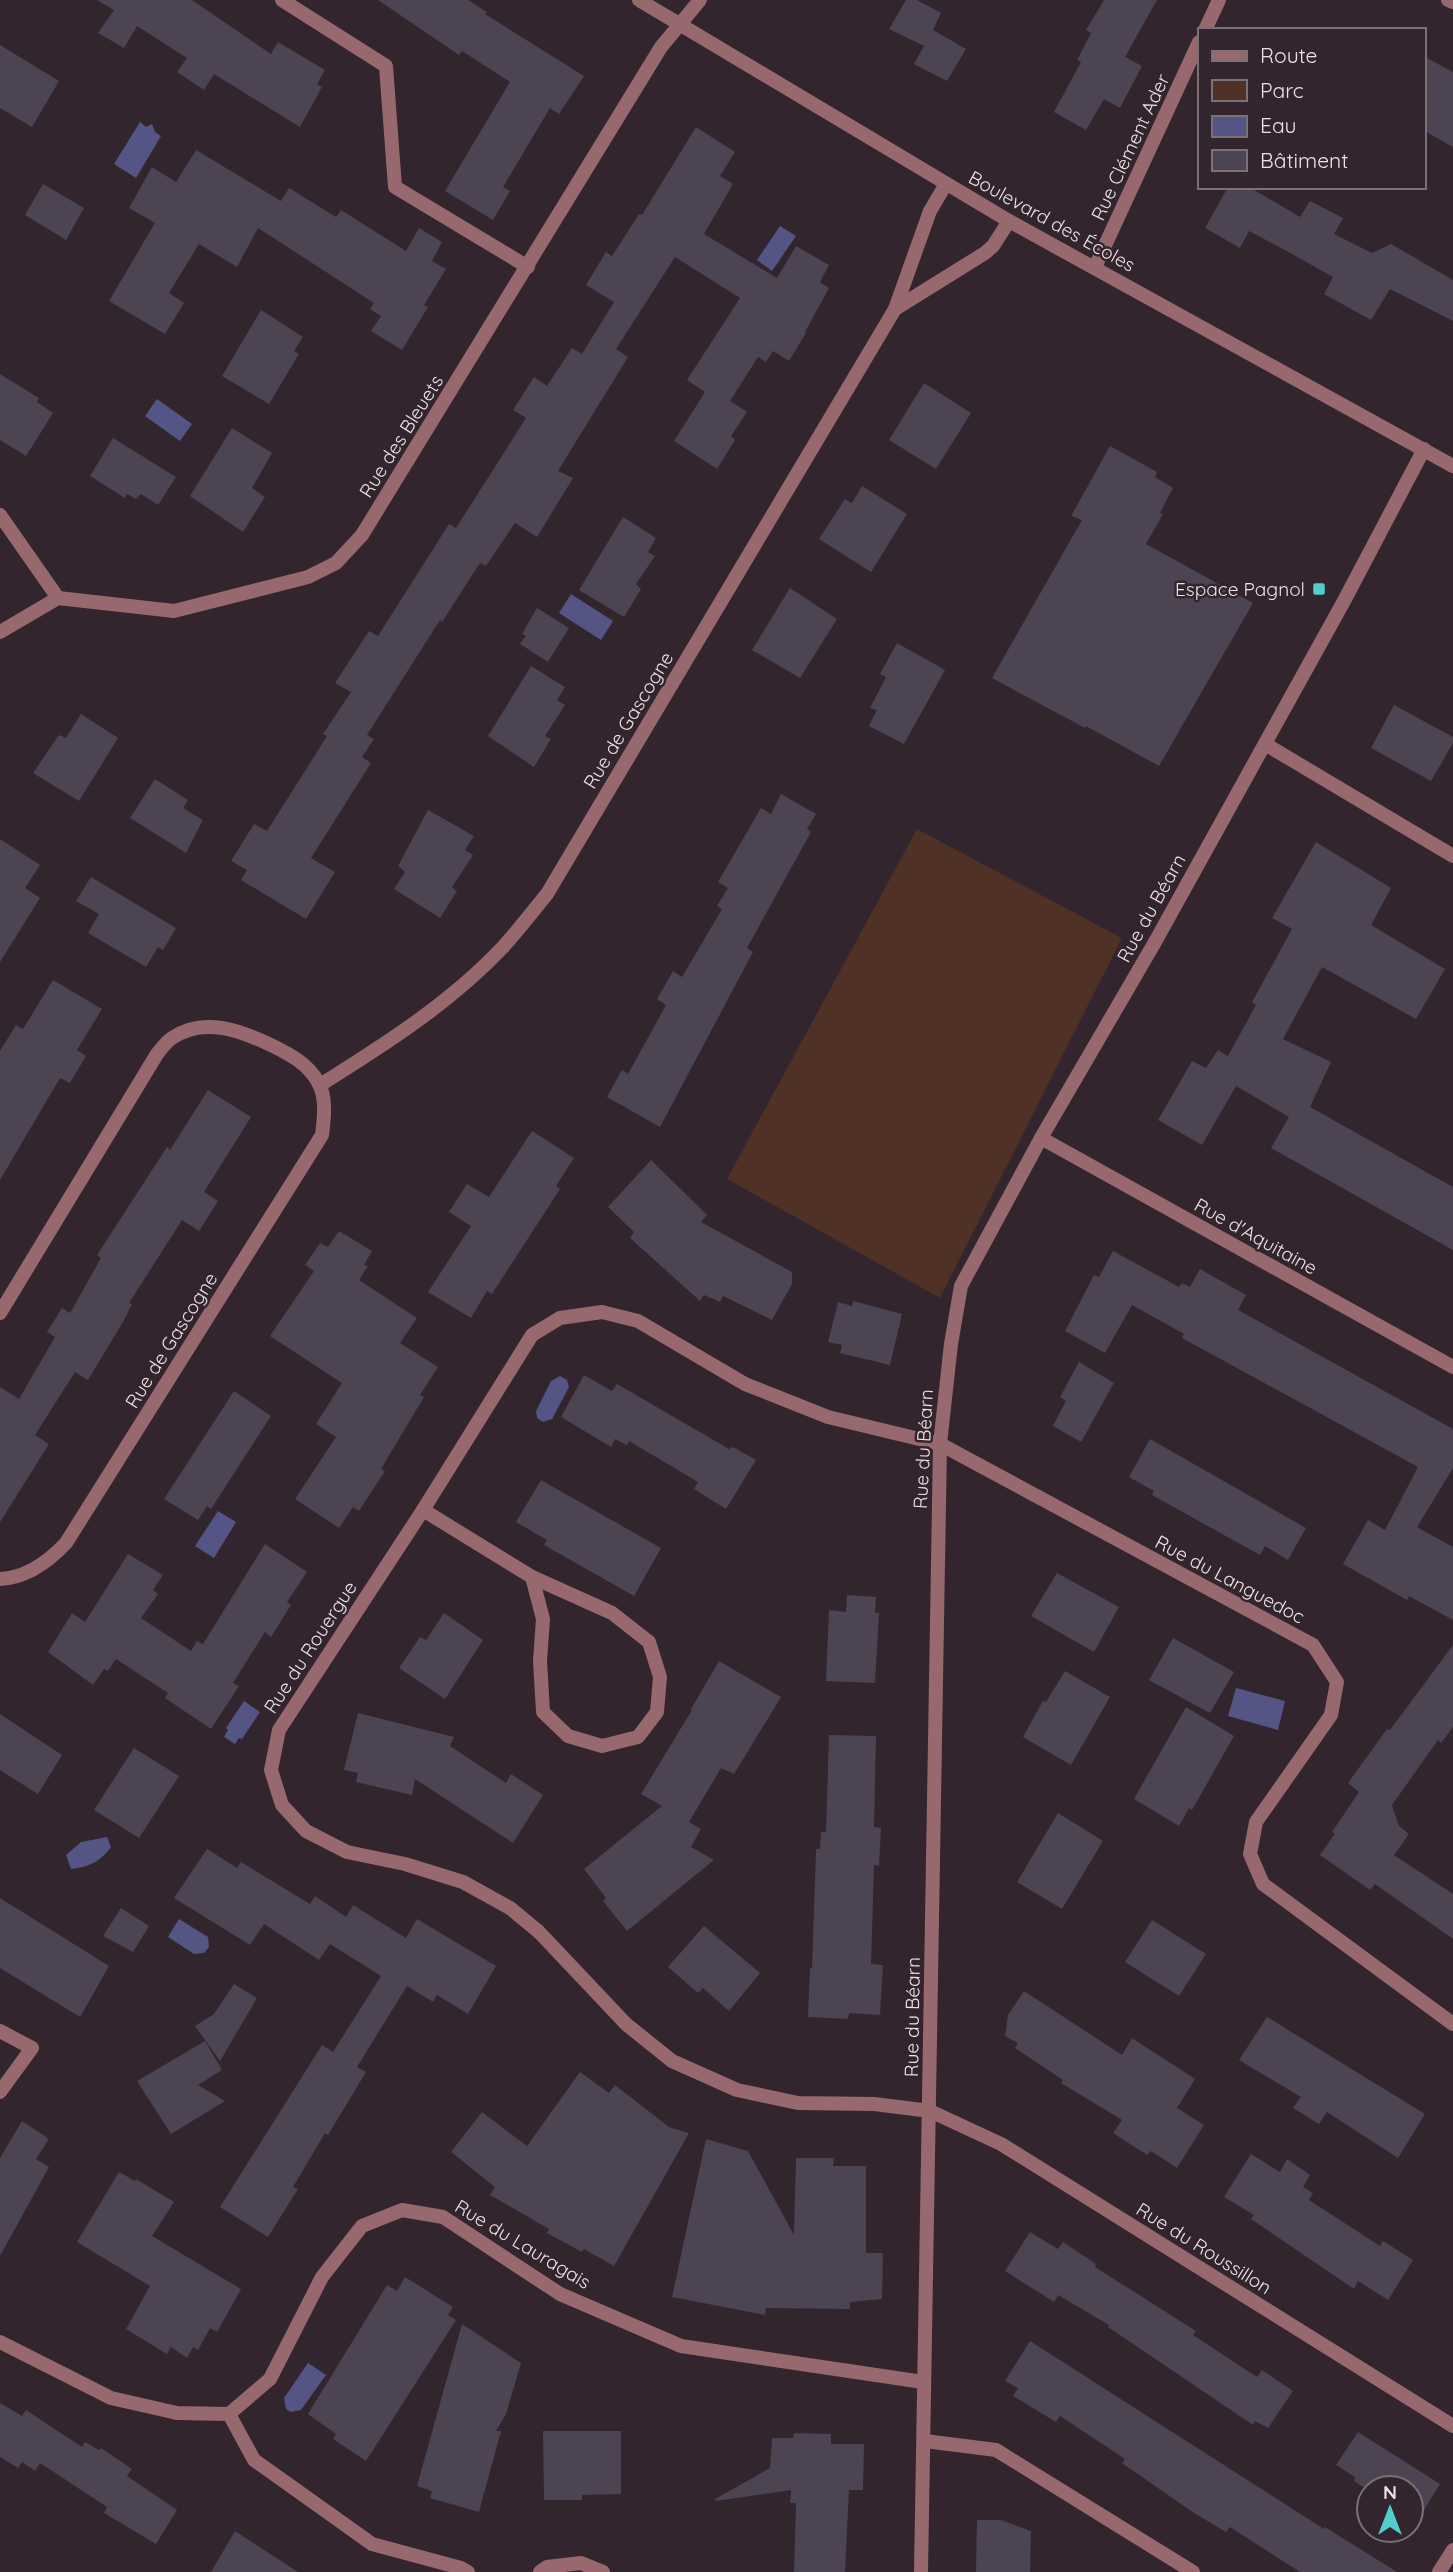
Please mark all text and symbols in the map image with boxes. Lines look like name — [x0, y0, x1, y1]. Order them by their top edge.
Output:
legend — [1198, 28, 1425, 189]
text: Route — [1260, 42, 1317, 68]
street label: Rue Clément Ader — [1085, 69, 1175, 224]
text: Parc — [1260, 77, 1304, 103]
text: Eau — [1260, 112, 1296, 138]
text: Bâtiment — [1260, 147, 1348, 173]
street label: Boulevard des Écoles — [964, 165, 1140, 277]
street label: Rue des Bleuets — [354, 370, 448, 502]
place label: Espace Pagnol — [1175, 577, 1305, 601]
marker: Espace Pagnol — [1311, 581, 1327, 597]
street label: Rue de Gascogne — [578, 647, 678, 793]
street label: Rue du Béarn — [1111, 850, 1191, 966]
street label: Rue d'Aquitaine — [1190, 1192, 1322, 1280]
street label: Rue de Gascogne — [120, 1268, 222, 1412]
street label: Rue du Béarn — [908, 1388, 938, 1510]
street label: Rue du Languedoc — [1151, 1529, 1309, 1629]
street label: Rue du Rouergue — [258, 1576, 362, 1718]
street label: Rue du Béarn — [899, 1957, 925, 2077]
street label: Rue du Lauragais — [451, 2194, 595, 2294]
street label: Rue du Roussillon — [1132, 2197, 1276, 2299]
north arrow — [1355, 2474, 1425, 2544]
text: N — [1383, 2480, 1397, 2504]

